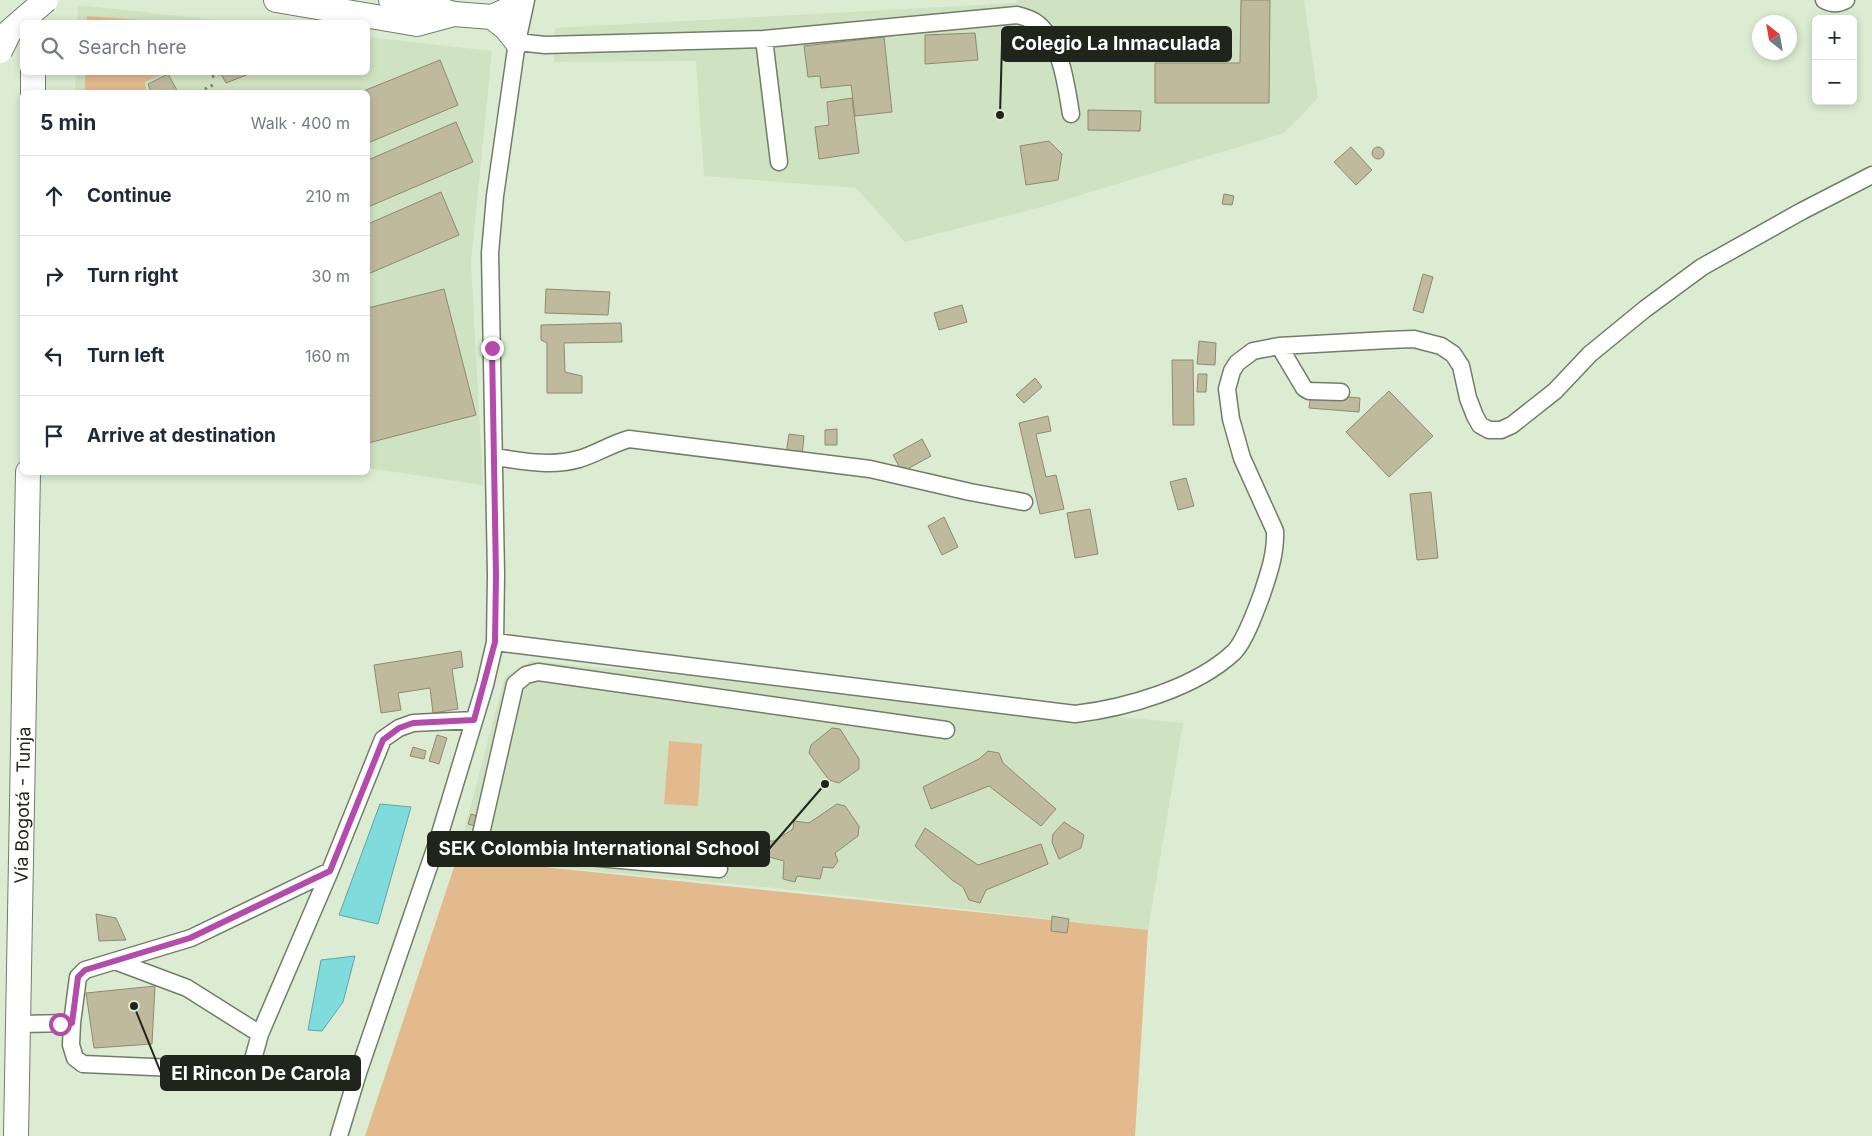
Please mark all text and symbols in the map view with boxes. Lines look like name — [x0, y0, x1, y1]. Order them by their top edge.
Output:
north arrow — [1752, 15, 1797, 60]
map controls — [1812, 15, 1857, 105]
button: + — [1812, 15, 1857, 60]
search box — [20, 20, 370, 75]
callout: Colegio La Inmaculada — [1002, 27, 1231, 61]
text: Colegio La Inmaculada — [1011, 32, 1221, 55]
icon: search — [38, 34, 66, 62]
text: Search here — [78, 36, 187, 59]
button: − — [1812, 60, 1857, 105]
text: 5 min — [40, 110, 96, 135]
text: Walk · 400 m — [251, 113, 350, 133]
icon: ahead — [40, 182, 68, 210]
text: Continue — [87, 184, 172, 207]
text: 210 m — [305, 186, 350, 206]
icon: right — [40, 262, 68, 290]
text: Turn right — [87, 264, 178, 287]
text: 30 m — [312, 266, 350, 286]
route end — [481, 337, 504, 360]
icon: left — [40, 342, 68, 370]
text: Turn left — [87, 344, 165, 367]
text: 160 m — [305, 346, 350, 366]
icon: arrive — [40, 422, 68, 450]
text: Arrive at destination — [87, 424, 276, 447]
street label: Vía Bogotá - Tunja — [10, 726, 34, 884]
callout: SEK Colombia International School — [428, 832, 769, 866]
text: SEK Colombia International School — [439, 837, 759, 860]
route start — [49, 1013, 72, 1036]
callout: El Rincon De Carola — [161, 1056, 360, 1090]
text: El Rincon De Carola — [171, 1062, 351, 1085]

